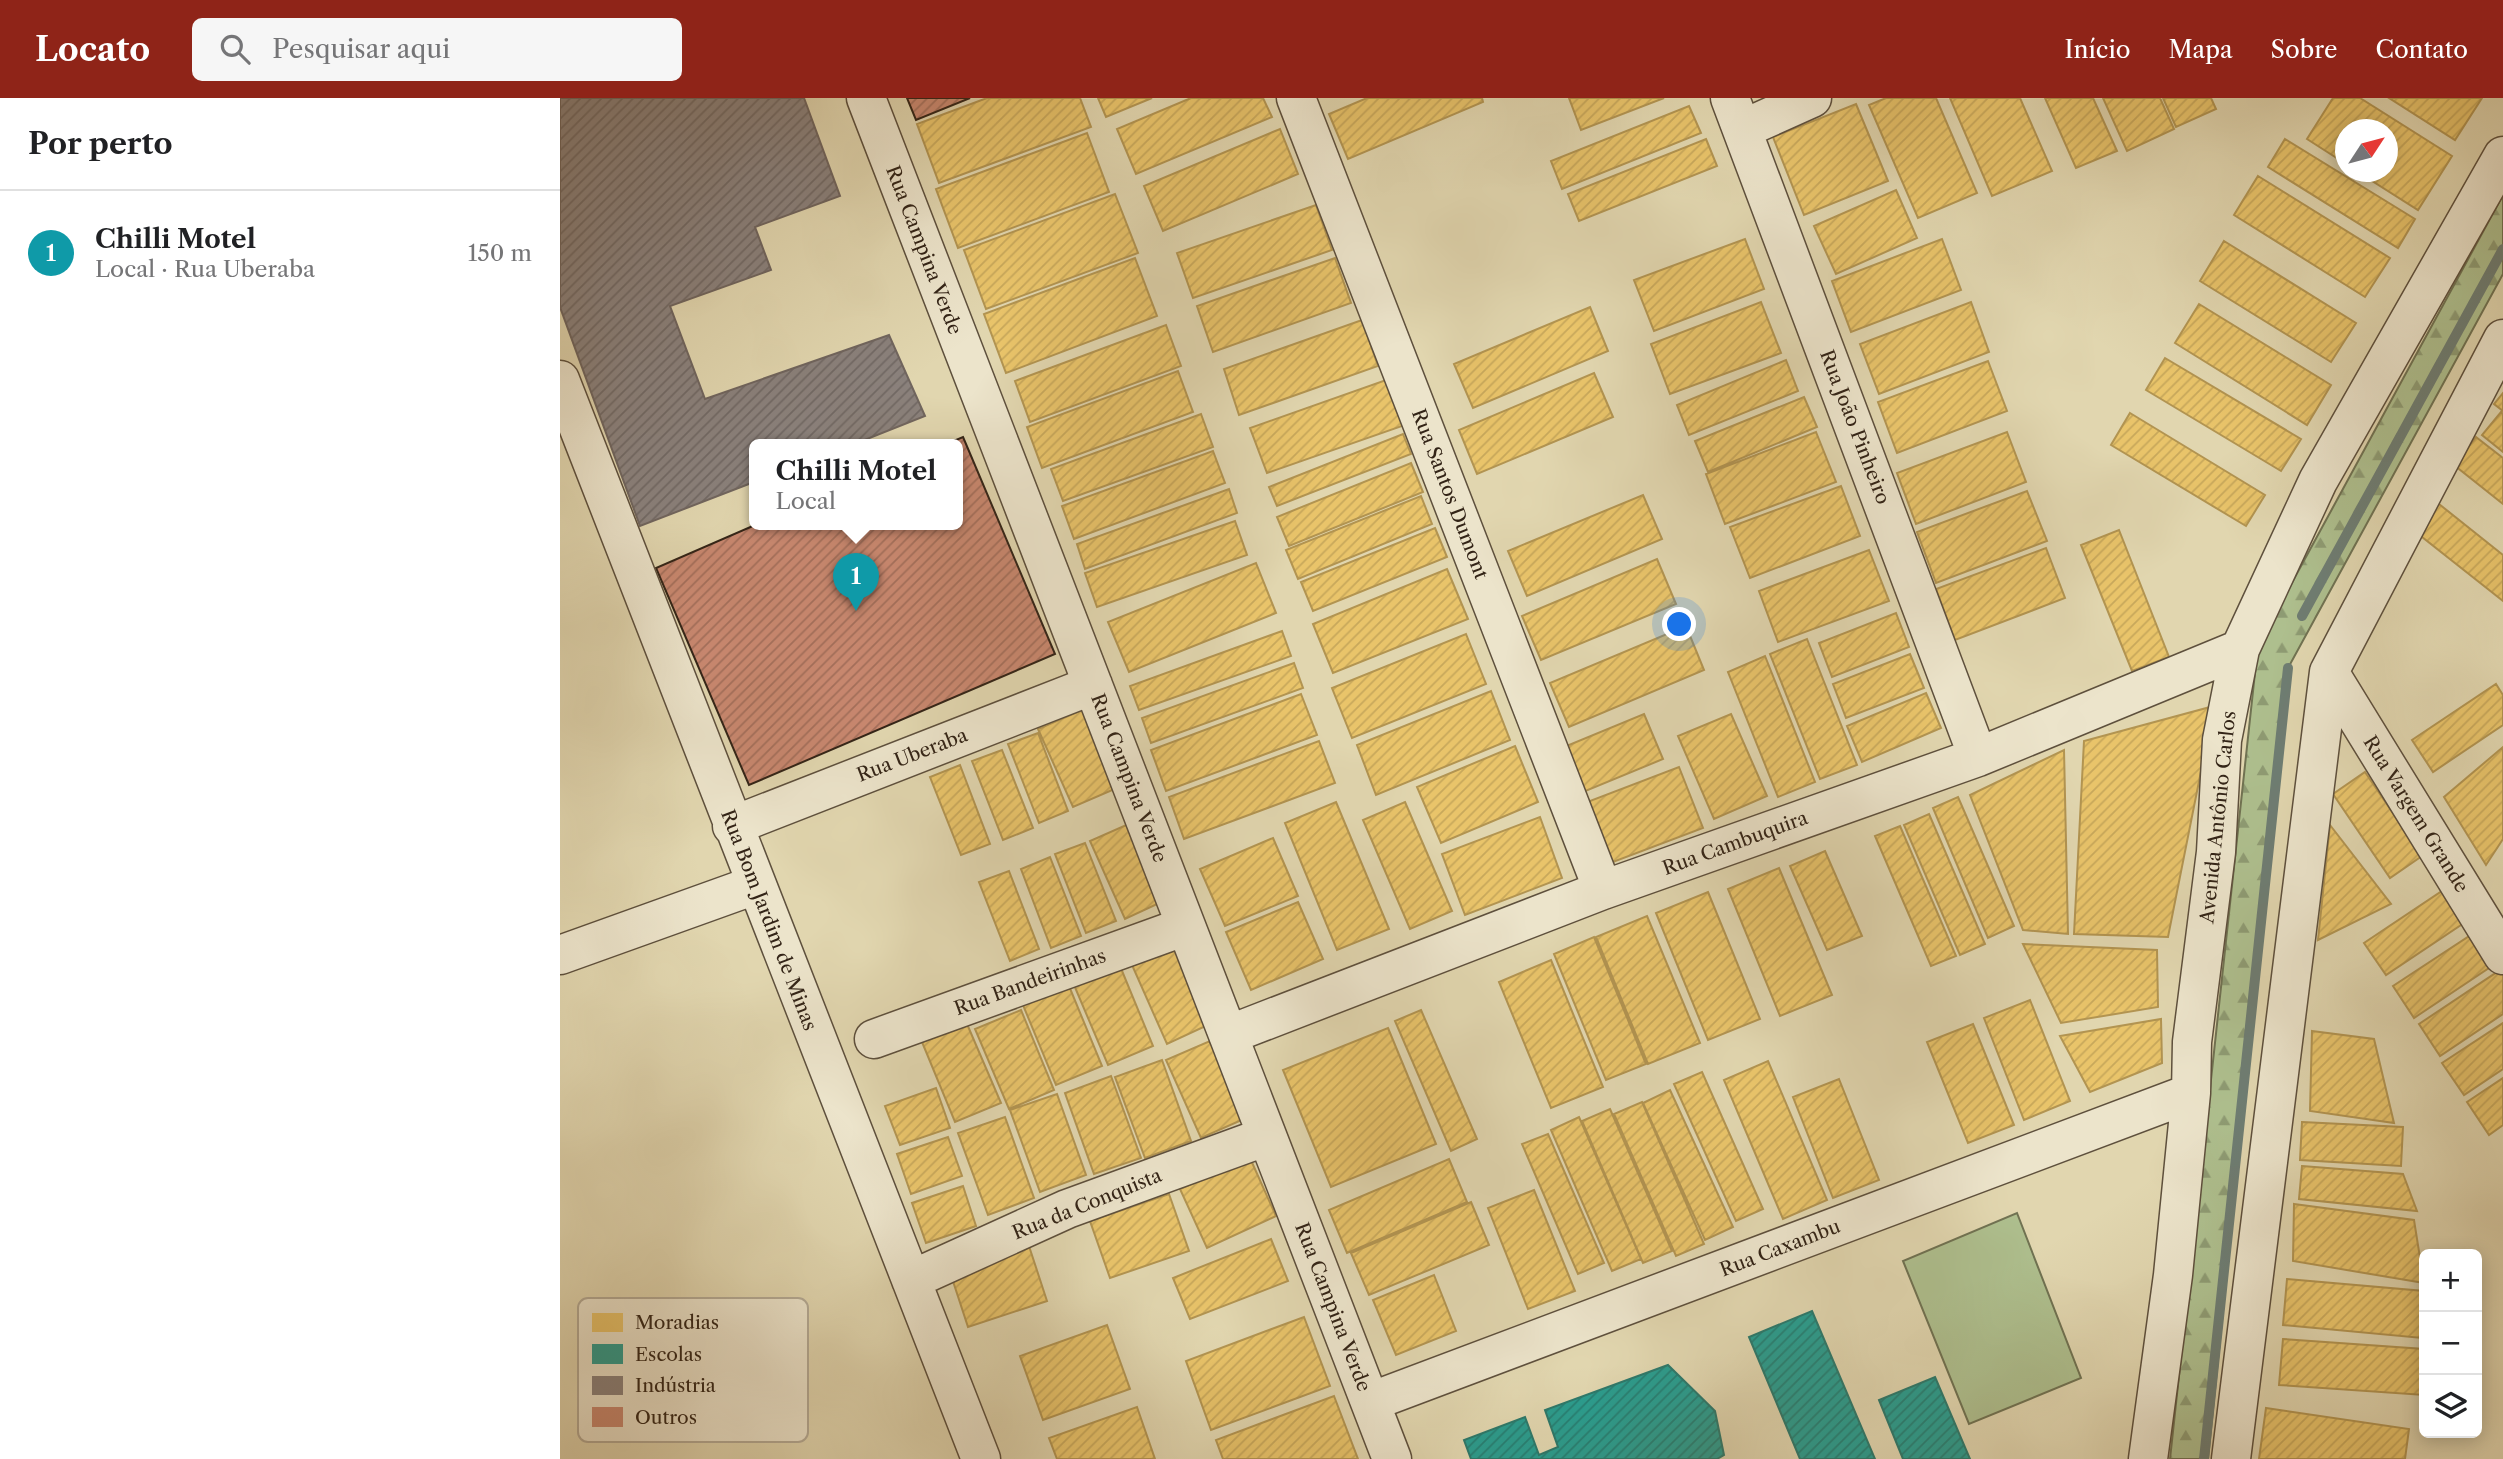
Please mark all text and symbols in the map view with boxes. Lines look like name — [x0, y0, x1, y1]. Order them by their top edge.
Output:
search box — [192, 18, 682, 81]
text: Locato — [35, 29, 150, 70]
icon: search — [216, 30, 254, 68]
text: Pesquisar aqui — [272, 33, 450, 65]
text: Início — [2064, 35, 2130, 64]
text: Mapa — [2168, 35, 2233, 64]
text: Sobre — [2271, 35, 2337, 64]
text: Contato — [2375, 35, 2468, 64]
north arrow — [2335, 119, 2398, 182]
text: Por perto — [28, 125, 173, 162]
street label: Rua Campina Verde — [881, 162, 967, 338]
text: Chilli Motel — [95, 223, 256, 255]
text: 1 — [46, 239, 56, 267]
text: 150 m — [468, 239, 532, 267]
text: Local · Rua Uberaba — [95, 255, 315, 283]
street label: Rua João Pinheiro — [1815, 347, 1895, 507]
street label: Rua Santos Dumont — [1407, 406, 1493, 583]
popup — [749, 439, 963, 530]
text: Chilli Motel — [776, 455, 936, 487]
text: Local — [776, 487, 836, 515]
pin: 1 — [833, 553, 879, 611]
your location — [1662, 607, 1696, 641]
street label: Rua Campina Verde — [1086, 690, 1172, 866]
street label: Avenida Antônio Carlos — [2195, 710, 2241, 925]
street label: Rua Uberaba — [853, 723, 971, 787]
street label: Rua Vargem Grande — [2358, 731, 2474, 897]
street label: Rua Bom Jardim de Minas — [716, 806, 822, 1034]
street label: Rua Cambuquira — [1659, 806, 1811, 880]
street label: Rua Bandeirinhas — [951, 944, 1109, 1020]
street label: Rua da Conquista — [1009, 1164, 1165, 1244]
street label: Rua Caxambu — [1717, 1214, 1844, 1282]
street label: Rua Campina Verde — [1290, 1219, 1376, 1395]
map controls — [2419, 1249, 2482, 1438]
button: + — [2419, 1249, 2482, 1312]
legend — [578, 1298, 808, 1442]
text: Moradias — [635, 1311, 719, 1334]
button: − — [2419, 1312, 2482, 1375]
text: Escolas — [635, 1343, 702, 1366]
text: Indústria — [635, 1374, 716, 1397]
button: layers — [2419, 1375, 2482, 1438]
text: Outros — [635, 1406, 697, 1429]

